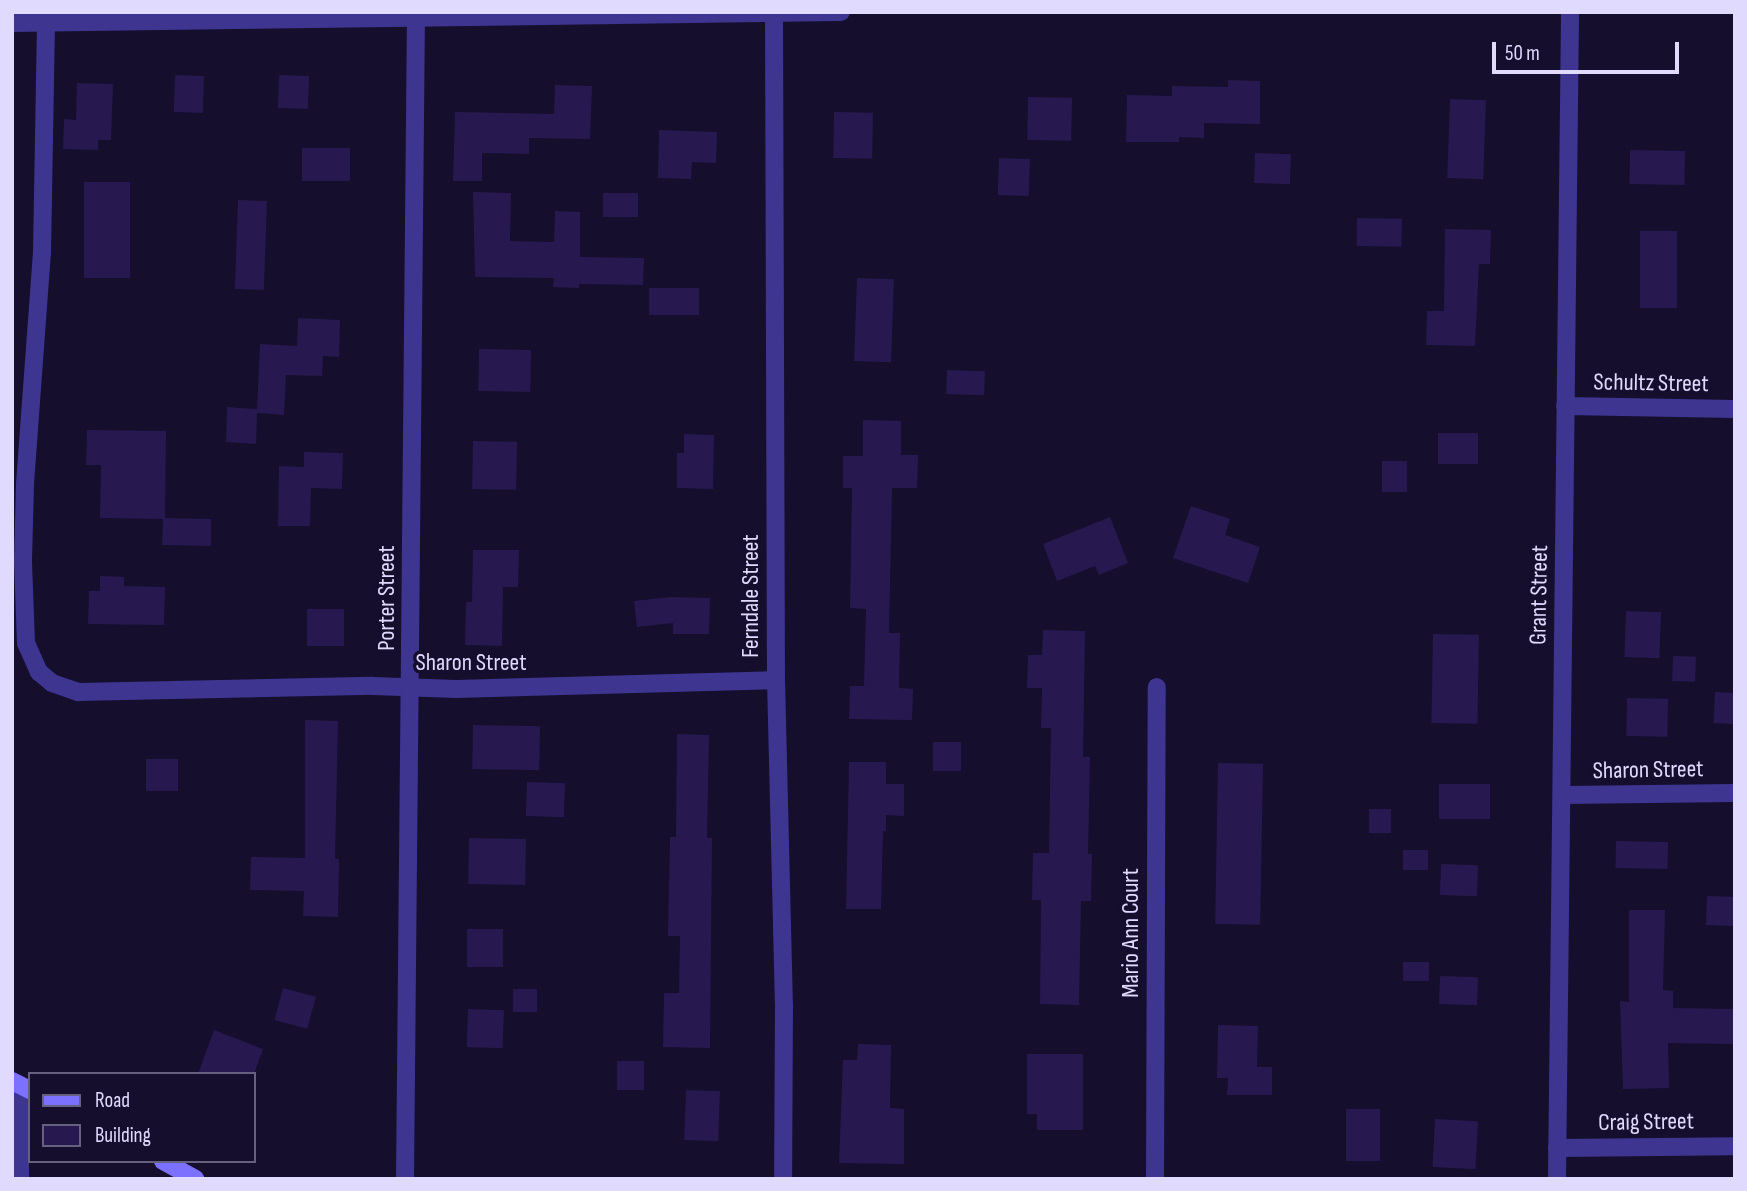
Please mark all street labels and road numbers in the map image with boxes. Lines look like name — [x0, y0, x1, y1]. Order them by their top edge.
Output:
street label: Schultz Street — [1593, 368, 1709, 398]
street label: Ferndale Street — [737, 534, 765, 658]
street label: Porter Street — [373, 545, 401, 651]
street label: Grant Street — [1524, 545, 1554, 645]
street label: Sharon Street — [416, 649, 526, 677]
street label: Sharon Street — [1592, 755, 1704, 785]
street label: Mario Ann Court — [1117, 868, 1145, 998]
street label: Craig Street — [1598, 1107, 1694, 1137]

